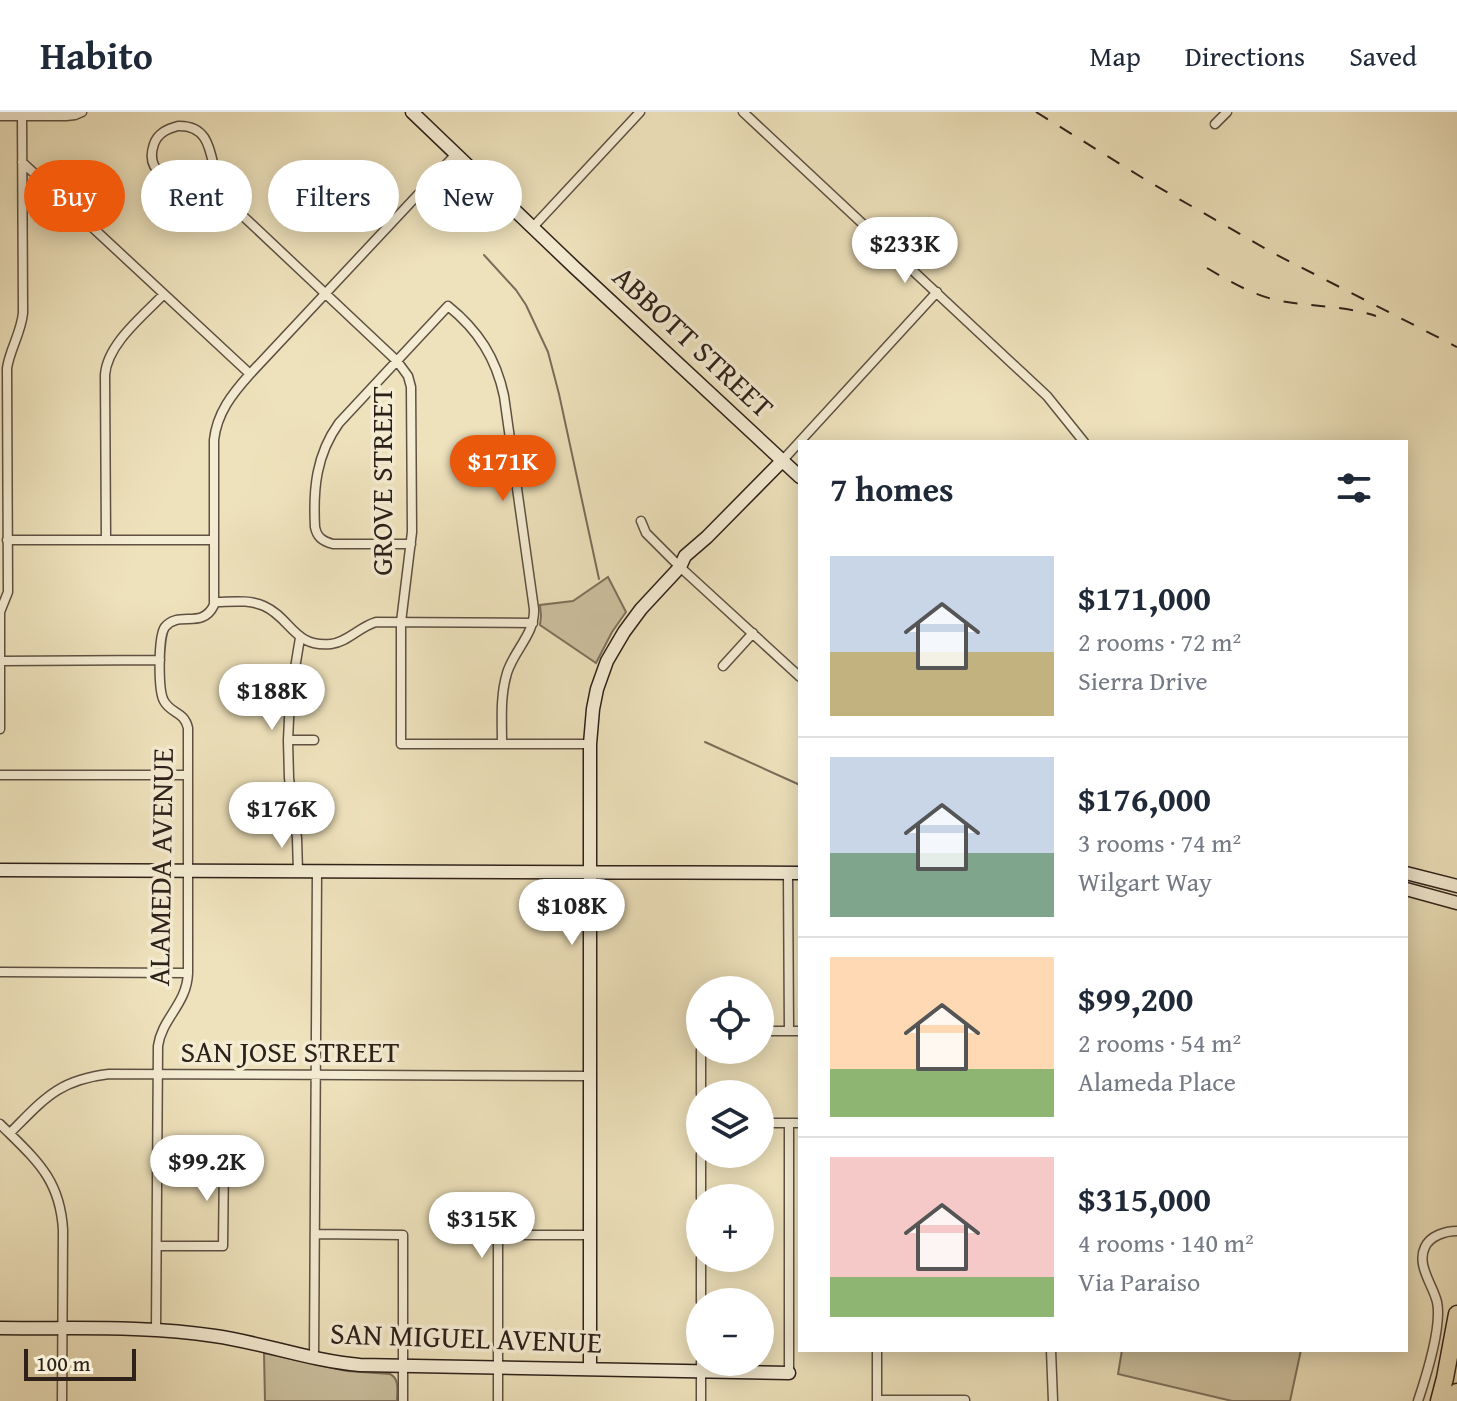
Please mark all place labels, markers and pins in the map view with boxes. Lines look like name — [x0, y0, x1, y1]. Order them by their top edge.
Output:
pin: $233K — [849, 217, 961, 285]
pin: $171K — [447, 435, 559, 503]
pin: $188K — [216, 664, 328, 732]
pin: $176K — [226, 782, 338, 850]
pin: $108K — [516, 879, 628, 947]
pin: $99.2K — [142, 1135, 272, 1203]
pin: $315K — [426, 1192, 538, 1260]

